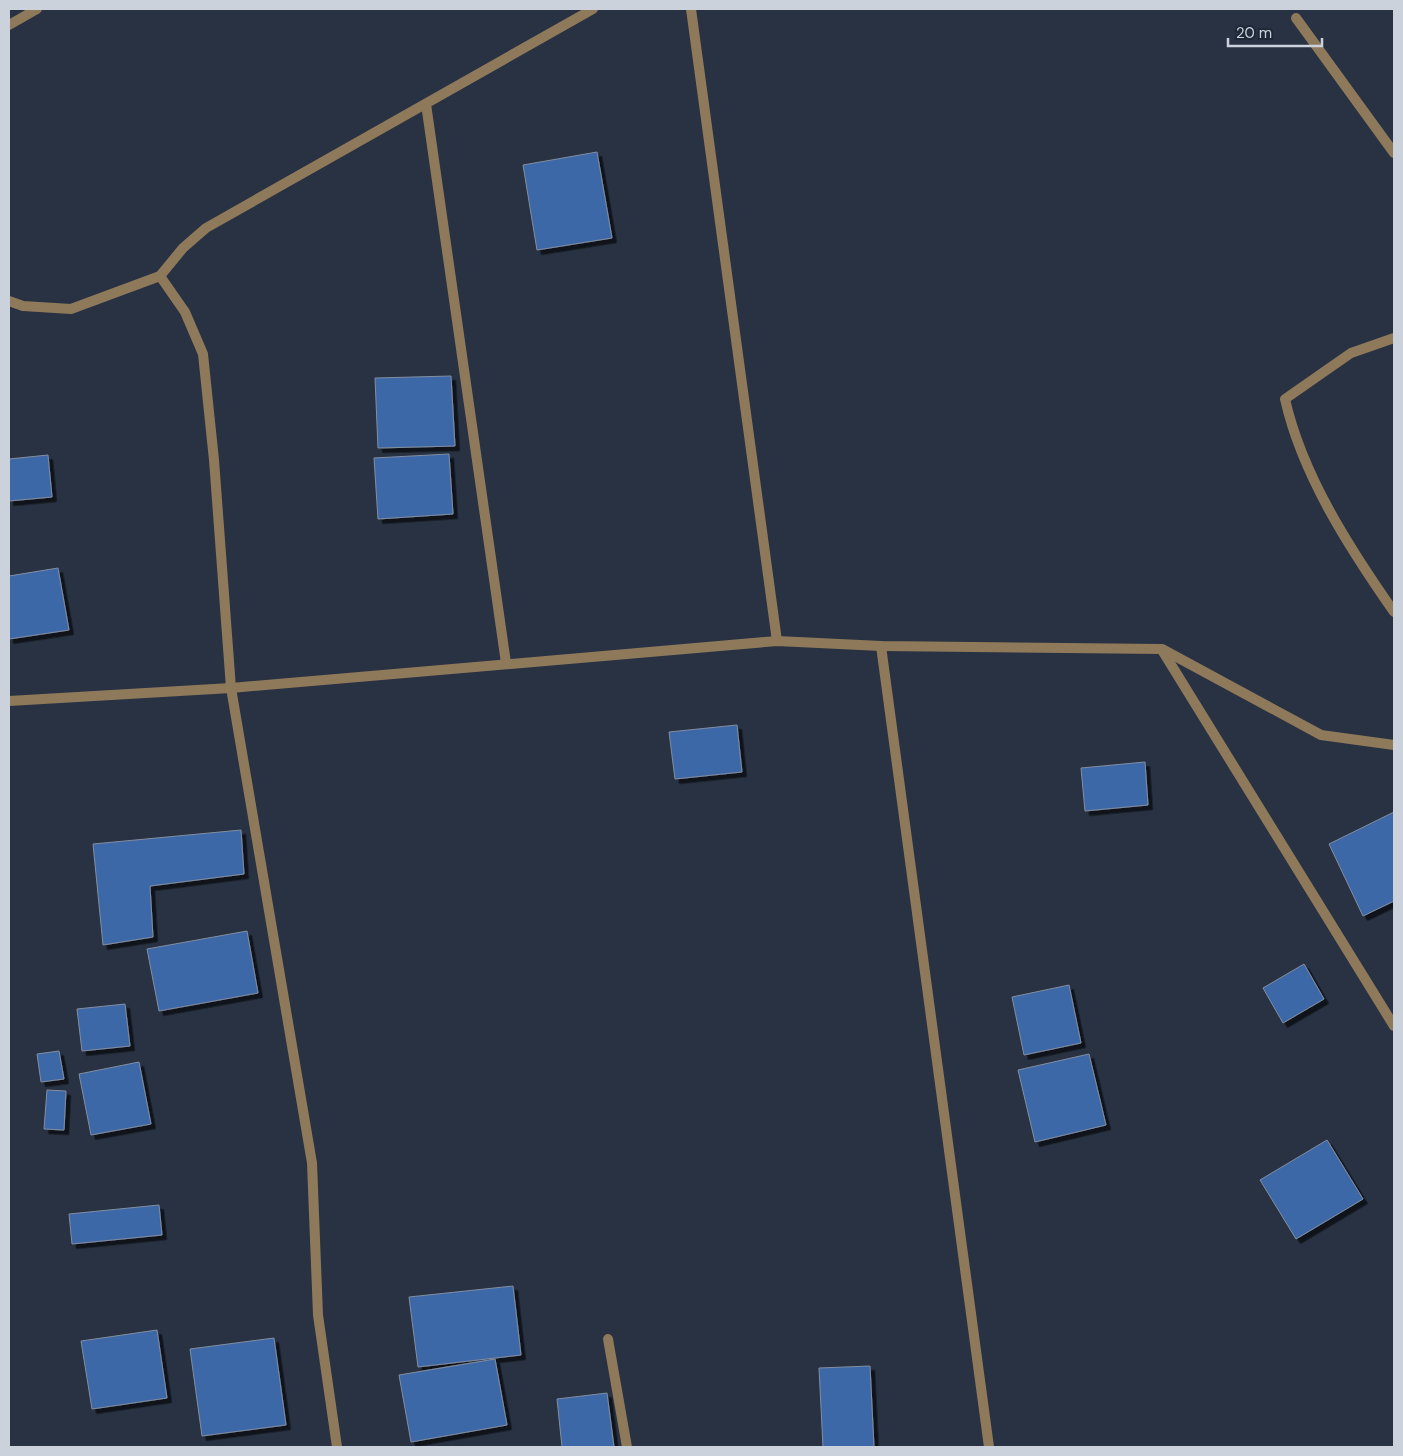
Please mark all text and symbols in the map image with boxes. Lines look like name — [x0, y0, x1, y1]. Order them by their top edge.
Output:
scale bar — [1228, 15, 1322, 47]
text: 20 m — [1236, 23, 1272, 43]

